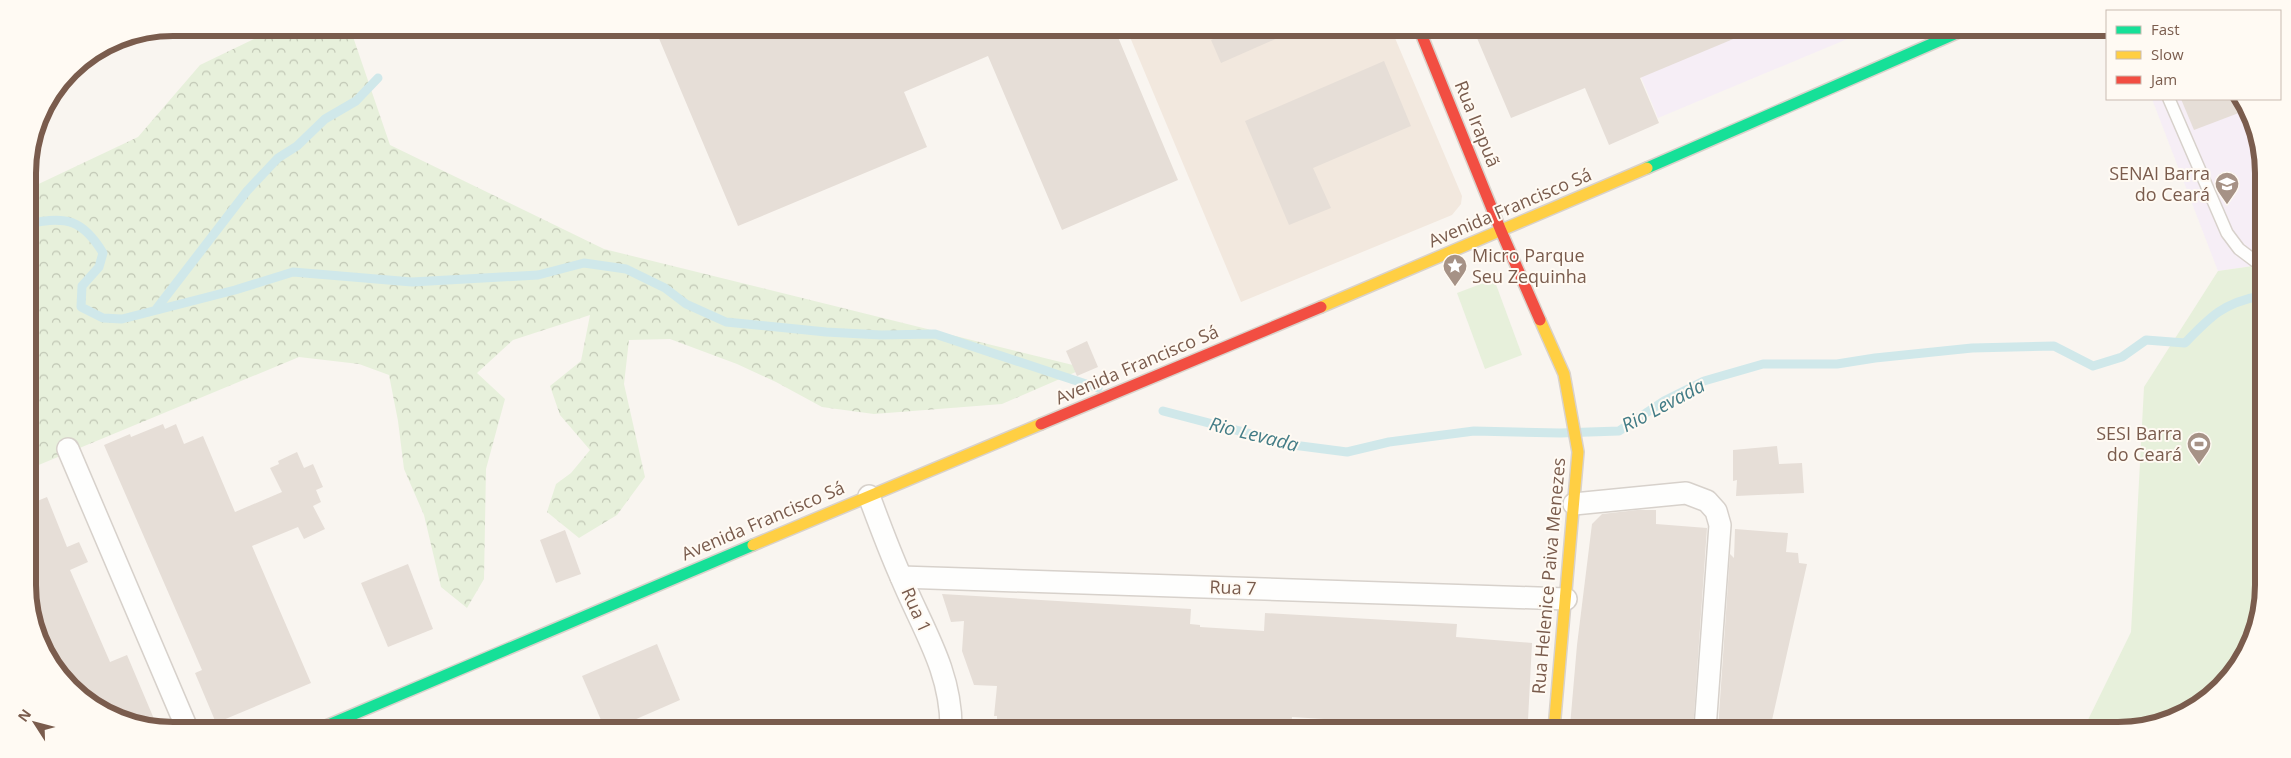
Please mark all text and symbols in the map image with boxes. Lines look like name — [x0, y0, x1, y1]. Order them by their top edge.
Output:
legend — [2106, 10, 2281, 100]
text: Fast — [2151, 19, 2180, 39]
text: Slow — [2151, 44, 2184, 64]
text: Jam — [2149, 69, 2177, 89]
street label: Rua Irapuã — [1450, 77, 1506, 170]
place label: SENAI Barra do Ceará — [2109, 161, 2210, 206]
street label: Avenida Francisco Sá — [1424, 162, 1595, 252]
school or university icon: SENAI Barra do Ceará — [2214, 171, 2240, 205]
place label: Micro Parque Seu Zequinha — [1472, 243, 1587, 288]
place icon: Micro Parque Seu Zequinha — [1442, 253, 1468, 287]
street label: Avenida Francisco Sá — [1051, 319, 1222, 409]
water label: Rio Levada — [1617, 372, 1710, 438]
water label: Rio Levada — [1207, 410, 1302, 458]
place label: SESI Barra do Ceará — [2096, 421, 2182, 466]
sports icon: SESI Barra do Ceará — [2186, 431, 2212, 465]
street label: Rua Helenice Paiva Menezes — [1526, 457, 1570, 695]
street label: Avenida Francisco Sá — [677, 475, 848, 565]
street label: Rua 7 — [1209, 574, 1257, 600]
street label: Rua 1 — [896, 583, 937, 636]
north arrow — [10, 698, 60, 748]
text: N — [13, 705, 35, 725]

